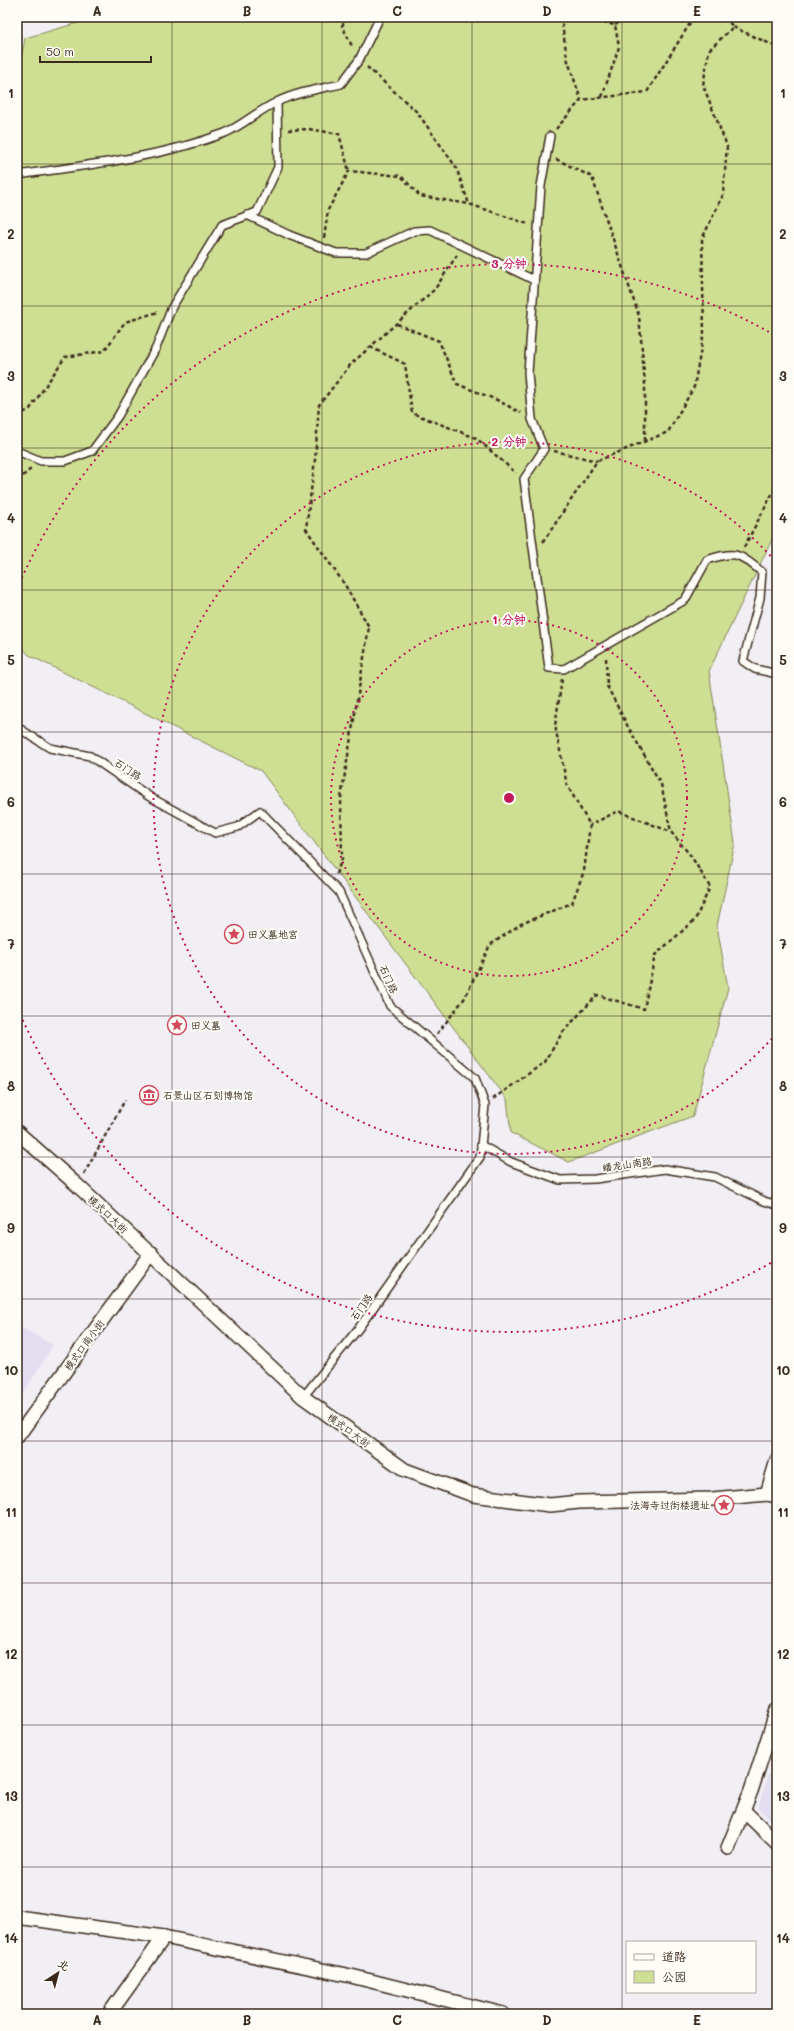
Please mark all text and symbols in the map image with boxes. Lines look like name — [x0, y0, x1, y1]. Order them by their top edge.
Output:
text: A — [92, 2, 102, 19]
text: B — [243, 2, 252, 19]
text: C — [392, 2, 402, 19]
text: D — [542, 2, 552, 19]
text: E — [693, 2, 701, 19]
scale bar — [40, 38, 151, 64]
text: 50 m — [46, 43, 74, 59]
text: 1 — [8, 84, 14, 101]
text: 1 — [780, 84, 786, 101]
text: 2 — [7, 225, 15, 242]
text: 2 — [779, 225, 787, 242]
text: 3 分钟 — [491, 255, 527, 271]
text: 3 — [7, 367, 15, 384]
text: 3 — [779, 367, 787, 384]
text: 2 分钟 — [491, 433, 527, 449]
text: 4 — [7, 509, 15, 526]
text: 4 — [779, 509, 787, 526]
text: 1 分钟 — [492, 611, 526, 627]
text: 5 — [7, 651, 15, 668]
text: 5 — [779, 651, 787, 668]
street label: 石门路 — [112, 755, 144, 783]
centre of rings — [502, 791, 516, 805]
text: 6 — [7, 793, 15, 810]
text: 6 — [779, 793, 787, 810]
place icon: 田义墓地宫 — [223, 923, 245, 945]
place label: 田义墓地宫 — [248, 927, 298, 941]
text: 7 — [7, 935, 15, 952]
text: 7 — [779, 935, 787, 952]
street label: 石门路 — [377, 962, 401, 996]
place icon: 田义墓 — [166, 1014, 188, 1036]
place label: 田义墓 — [191, 1018, 221, 1032]
text: 8 — [7, 1077, 15, 1094]
text: 8 — [779, 1077, 787, 1094]
museum icon: 石景山区石刻博物馆 — [138, 1084, 160, 1106]
place label: 石景山区石刻博物馆 — [163, 1088, 253, 1102]
street label: 蟠龙山南路 — [601, 1154, 653, 1174]
street label: 模式口大街 — [85, 1192, 131, 1236]
text: 9 — [7, 1219, 15, 1236]
text: 9 — [779, 1219, 787, 1236]
street label: 石门路 — [347, 1291, 375, 1323]
street label: 模式口南小街 — [61, 1317, 107, 1373]
text: 10 — [4, 1361, 18, 1378]
text: 10 — [776, 1361, 790, 1378]
street label: 模式口大街 — [325, 1410, 373, 1450]
place icon: 法海寺过街楼遗址 — [713, 1494, 735, 1516]
place label: 法海寺过街楼遗址 — [630, 1498, 710, 1512]
text: 11 — [5, 1503, 17, 1520]
text: 11 — [777, 1503, 789, 1520]
text: 12 — [4, 1645, 18, 1662]
text: 12 — [776, 1645, 790, 1662]
text: 13 — [4, 1787, 18, 1804]
text: 13 — [776, 1787, 790, 1804]
text: 14 — [4, 1929, 18, 1946]
text: 14 — [776, 1929, 790, 1946]
legend — [626, 1941, 756, 1993]
text: 道路 — [662, 1948, 686, 1964]
north arrow — [38, 1953, 78, 1993]
text: 北 — [55, 1955, 73, 1974]
text: 公园 — [662, 1968, 686, 1984]
text: A — [92, 2011, 102, 2028]
text: B — [243, 2011, 252, 2028]
text: C — [392, 2011, 402, 2028]
text: D — [542, 2011, 552, 2028]
text: E — [693, 2011, 701, 2028]

